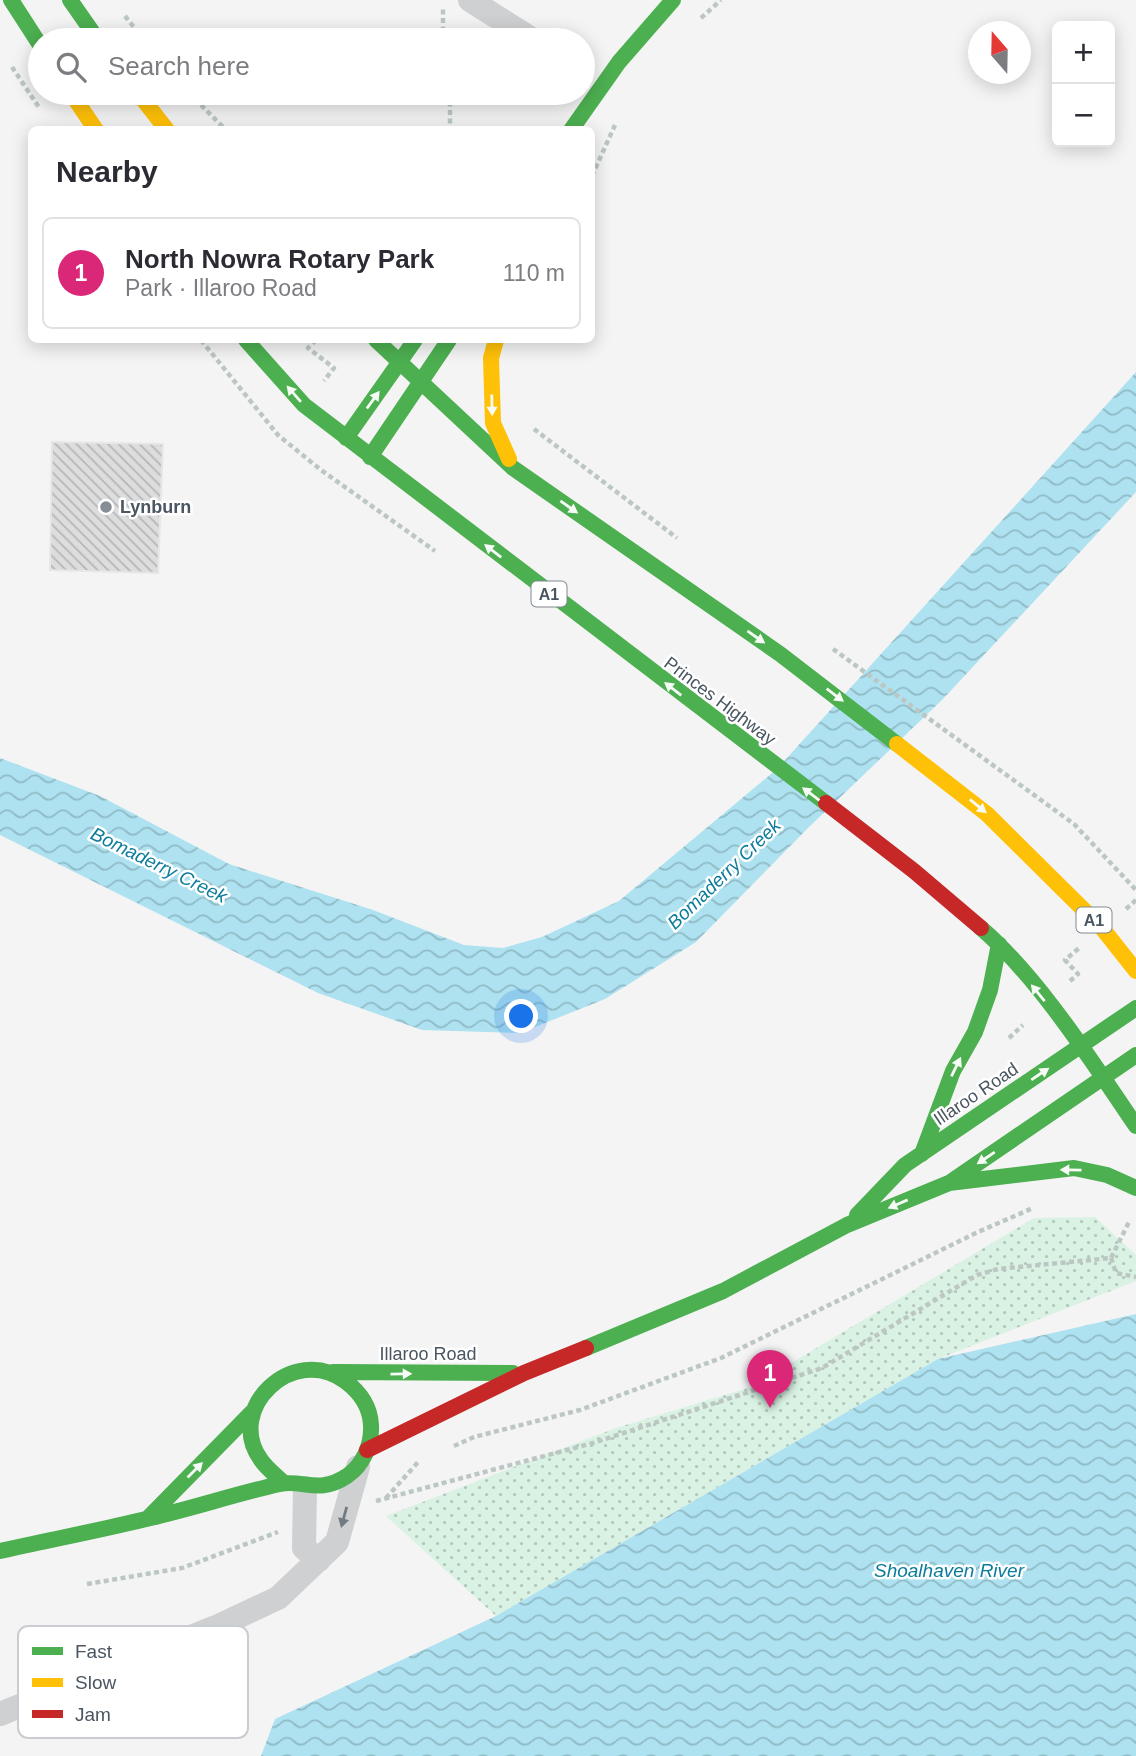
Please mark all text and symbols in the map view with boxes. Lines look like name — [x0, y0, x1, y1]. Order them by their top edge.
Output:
north arrow — [968, 21, 1031, 84]
map controls — [1052, 21, 1115, 147]
button: + — [1052, 21, 1115, 84]
search box — [28, 28, 595, 105]
icon: search — [52, 48, 90, 86]
text: Search here — [108, 51, 250, 81]
button: − — [1052, 84, 1115, 147]
text: Nearby — [56, 155, 158, 188]
text: North Nowra Rotary Park — [125, 244, 434, 274]
text: 1 — [75, 260, 87, 286]
text: 110 m — [503, 260, 565, 286]
text: Park · Illaroo Road — [125, 275, 317, 301]
one-way arrow — [286, 385, 302, 403]
one-way arrow — [366, 391, 380, 409]
one-way arrow — [487, 395, 498, 417]
place label: Lynburn — [120, 497, 191, 517]
marker: Lynburn — [98, 499, 114, 515]
one-way arrow — [560, 500, 578, 514]
one-way arrow — [484, 544, 502, 558]
road number: A1 — [532, 582, 566, 607]
one-way arrow — [746, 630, 765, 643]
street label: Princes Highway — [660, 653, 780, 749]
one-way arrow — [664, 683, 682, 697]
one-way arrow — [825, 688, 843, 703]
one-way arrow — [802, 787, 820, 801]
one-way arrow — [968, 799, 986, 814]
water label: Bomaderry Creek — [663, 814, 786, 933]
water label: Bomaderry Creek — [87, 823, 232, 908]
road number: A1 — [1076, 908, 1112, 932]
one-way arrow — [1031, 984, 1046, 1001]
your location — [504, 999, 538, 1033]
one-way arrow — [950, 1057, 961, 1077]
street label: Illaroo Road — [930, 1059, 1022, 1129]
one-way arrow — [1030, 1068, 1049, 1081]
one-way arrow — [977, 1151, 995, 1165]
one-way arrow — [1060, 1164, 1082, 1176]
one-way arrow — [888, 1199, 909, 1210]
street label: Illaroo Road — [379, 1344, 477, 1364]
pin: 1 — [747, 1350, 793, 1408]
one-way arrow — [390, 1368, 412, 1380]
one-way arrow — [187, 1462, 204, 1479]
one-way arrow — [339, 1507, 349, 1528]
water label: Shoalhaven River — [874, 1560, 1025, 1581]
legend — [18, 1626, 248, 1738]
text: Fast — [75, 1641, 113, 1662]
text: Slow — [75, 1672, 116, 1693]
text: Jam — [75, 1704, 111, 1725]

